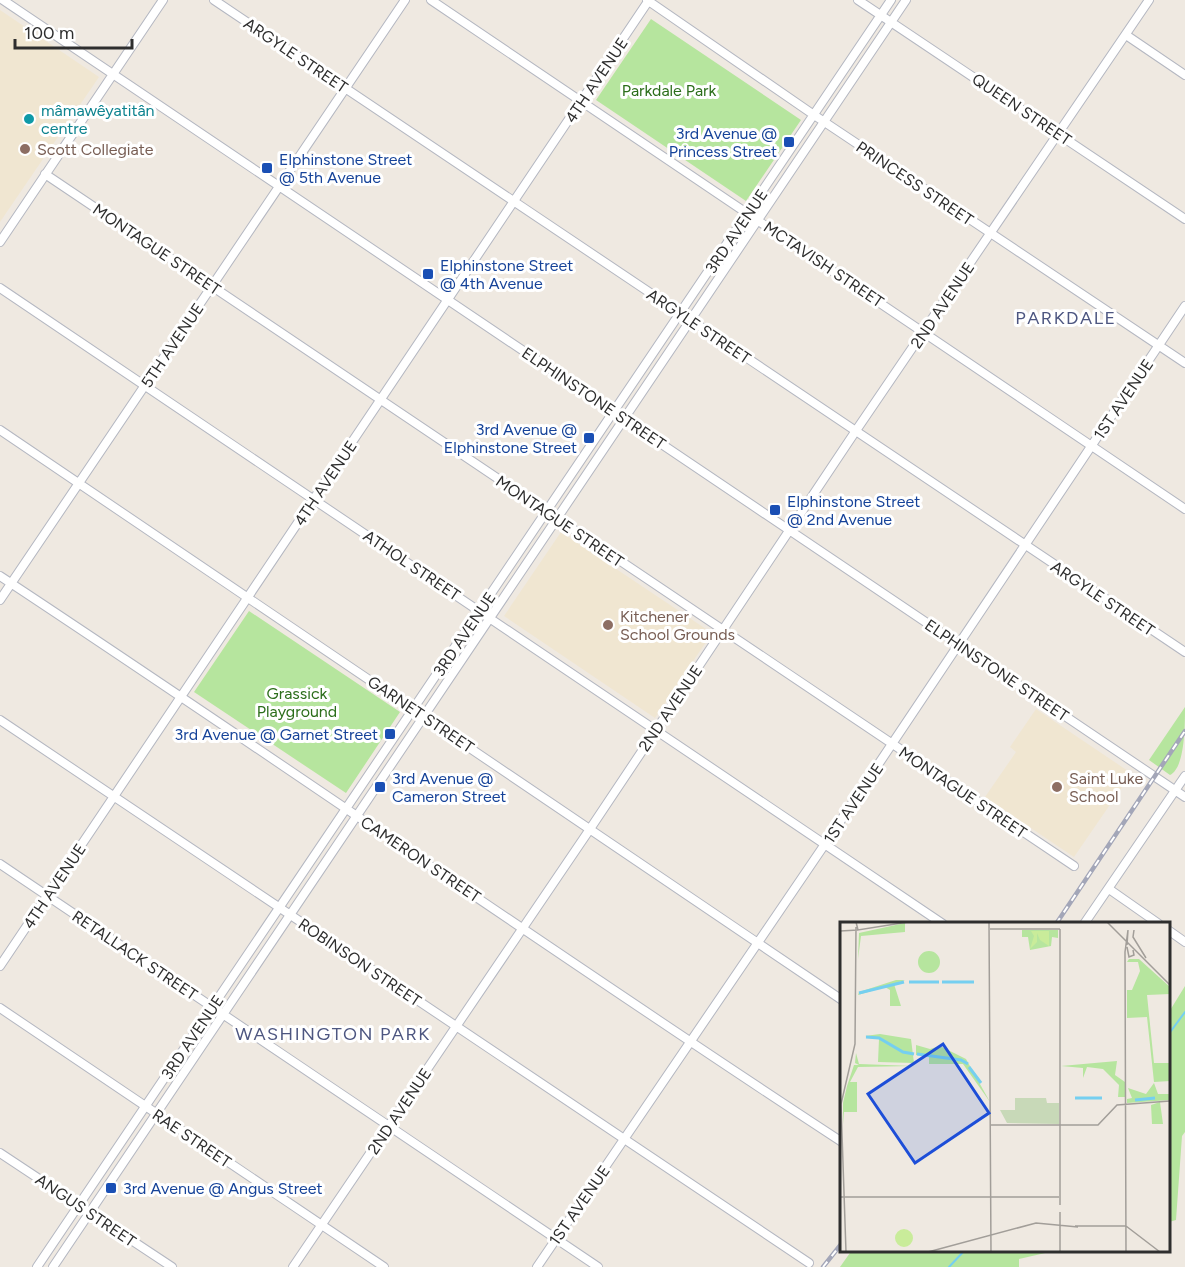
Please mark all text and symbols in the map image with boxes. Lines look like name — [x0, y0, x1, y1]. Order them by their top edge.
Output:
scale bar — [15, 12, 132, 50]
street label: ARGYLE STREET — [240, 14, 351, 97]
text: 100 m — [24, 22, 74, 44]
street label: 4TH AVENUE — [561, 34, 632, 126]
street label: QUEEN STREET — [969, 69, 1075, 150]
park label: Parkdale Park — [622, 81, 716, 100]
place label: mâmawêyatitân centre — [41, 101, 155, 138]
marker: mâmawêyatitân centre — [22, 112, 36, 126]
place label: 3rd Avenue @ Princess Street — [669, 124, 777, 161]
marker: 3rd Avenue @ Princess Street — [782, 135, 796, 149]
street label: PRINCESS STREET — [853, 137, 977, 230]
place label: Scott Collegiate — [37, 140, 154, 159]
marker: Scott Collegiate — [18, 142, 32, 156]
place label: Elphinstone Street @ 5th Avenue — [279, 150, 412, 187]
marker: Elphinstone Street @ 5th Avenue — [260, 161, 274, 175]
street label: 3RD AVENUE — [701, 186, 772, 277]
street label: MONTAGUE STREET — [89, 200, 224, 299]
street label: MCTAVISH STREET — [760, 217, 887, 312]
place label: Elphinstone Street @ 4th Avenue — [440, 256, 573, 293]
street label: 2ND AVENUE — [907, 258, 978, 352]
marker: Elphinstone Street @ 4th Avenue — [421, 267, 435, 281]
street label: ARGYLE STREET — [643, 285, 754, 368]
street label: 5TH AVENUE — [137, 299, 208, 391]
district label: PARKDALE — [1015, 307, 1117, 329]
street label: ELPHINSTONE STREET — [518, 343, 669, 454]
street label: 1ST AVENUE — [1090, 355, 1157, 443]
place label: 3rd Avenue @ Elphinstone Street — [444, 420, 577, 457]
marker: 3rd Avenue @ Elphinstone Street — [582, 431, 596, 445]
street label: 4TH AVENUE — [290, 437, 361, 529]
street label: MONTAGUE STREET — [492, 472, 627, 571]
place label: Elphinstone Street @ 2nd Avenue — [787, 492, 920, 529]
marker: Elphinstone Street @ 2nd Avenue — [768, 503, 782, 517]
street label: ATHOL STREET — [360, 526, 464, 605]
street label: ARGYLE STREET — [1047, 557, 1158, 640]
street label: 3RD AVENUE — [429, 589, 500, 680]
place label: Kitchener School Grounds — [620, 607, 735, 644]
street label: ELPHINSTONE STREET — [921, 615, 1072, 726]
marker: Kitchener School Grounds — [601, 618, 615, 632]
street label: 2ND AVENUE — [635, 661, 706, 755]
street label: GARNET STREET — [364, 672, 478, 757]
park label: Grassick Playground — [257, 684, 337, 721]
place label: 3rd Avenue @ Garnet Street — [175, 725, 378, 744]
marker: 3rd Avenue @ Garnet Street — [383, 727, 397, 741]
street label: MONTAGUE STREET — [895, 743, 1030, 842]
street label: 1ST AVENUE — [820, 759, 887, 847]
place label: 3rd Avenue @ Cameron Street — [392, 769, 506, 806]
place label: Saint Luke School — [1069, 769, 1143, 806]
marker: 3rd Avenue @ Cameron Street — [373, 780, 387, 794]
marker: Saint Luke School — [1050, 780, 1064, 794]
street label: CAMERON STREET — [357, 812, 484, 907]
street label: 4TH AVENUE — [19, 840, 90, 932]
street label: RETALLACK STREET — [69, 906, 201, 1004]
street label: ROBINSON STREET — [295, 914, 425, 1011]
inset map — [840, 922, 1170, 1252]
street label: 3RD AVENUE — [157, 992, 228, 1083]
district label: WASHINGTON PARK — [235, 1023, 431, 1045]
street label: 2ND AVENUE — [364, 1064, 435, 1158]
street label: RAE STREET — [149, 1105, 235, 1172]
street label: 1ST AVENUE — [545, 1162, 614, 1249]
street label: ANGUS STREET — [32, 1170, 140, 1251]
place label: 3rd Avenue @ Angus Street — [123, 1179, 323, 1198]
marker: 3rd Avenue @ Angus Street — [104, 1181, 118, 1195]

